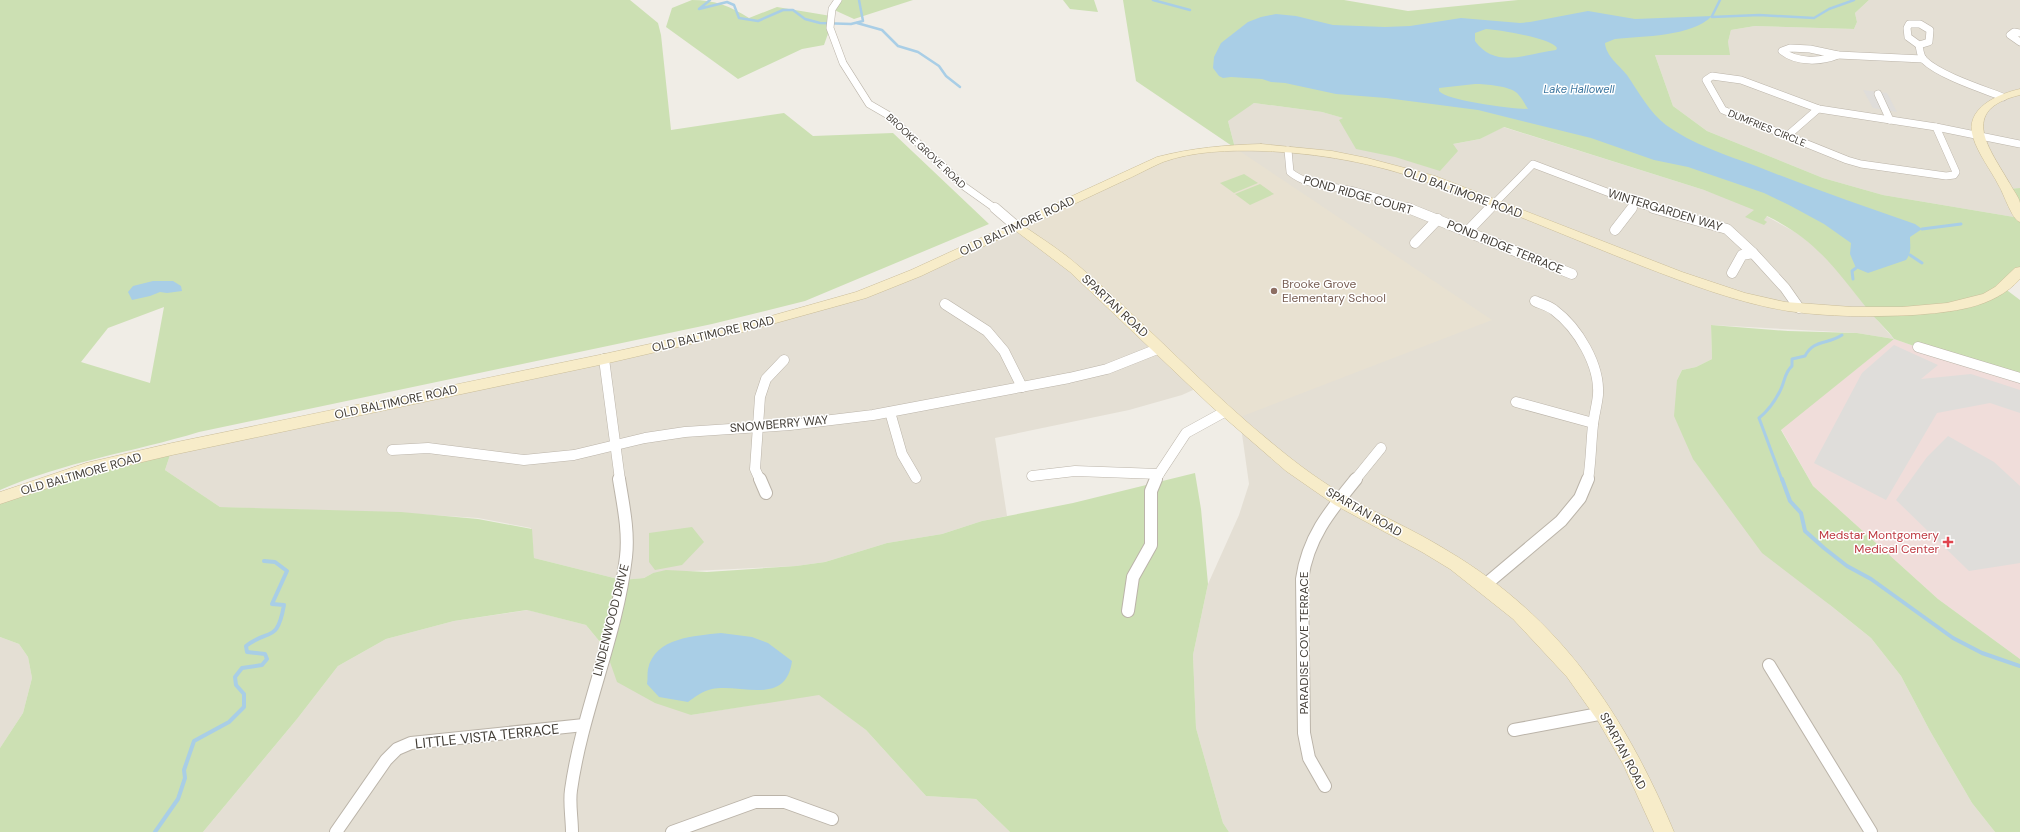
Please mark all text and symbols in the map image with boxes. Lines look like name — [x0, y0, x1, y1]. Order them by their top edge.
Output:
water label: Lake Hallowell — [1544, 82, 1615, 96]
street label: DUMFRIES CIRCLE — [1726, 106, 1808, 150]
street label: BROOKE GROVE ROAD — [883, 111, 969, 191]
street label: OLD BALTIMORE ROAD — [1401, 164, 1525, 222]
street label: POND RIDGE COURT — [1302, 172, 1415, 218]
street label: WINTERGARDEN WAY — [1606, 185, 1724, 235]
street label: OLD BALTIMORE ROAD — [957, 192, 1077, 260]
street label: POND RIDGE TERRACE — [1445, 216, 1566, 278]
street label: SPARTAN ROAD — [1078, 271, 1152, 341]
place label: Brooke Grove Elementary School — [1282, 276, 1386, 306]
marker: Brooke Grove Elementary School — [1269, 286, 1279, 296]
street label: OLD BALTIMORE ROAD — [650, 312, 776, 356]
street label: OLD BALTIMORE ROAD — [333, 381, 459, 423]
street label: SNOWBERRY WAY — [729, 412, 829, 436]
street label: OLD BALTIMORE ROAD — [19, 449, 143, 499]
street label: SPARTAN ROAD — [1323, 484, 1405, 540]
place label: Medstar Montgomery Medical Center — [1819, 527, 1940, 557]
marker: Medstar Montgomery Medical Center — [1942, 536, 1954, 548]
street label: LINDENWOOD DRIVE — [589, 562, 633, 678]
street label: PARADISE COVE TERRACE — [1296, 571, 1312, 715]
street label: SPARTAN ROAD — [1596, 710, 1650, 792]
street label: LITTLE VISTA TERRACE — [414, 719, 560, 753]

